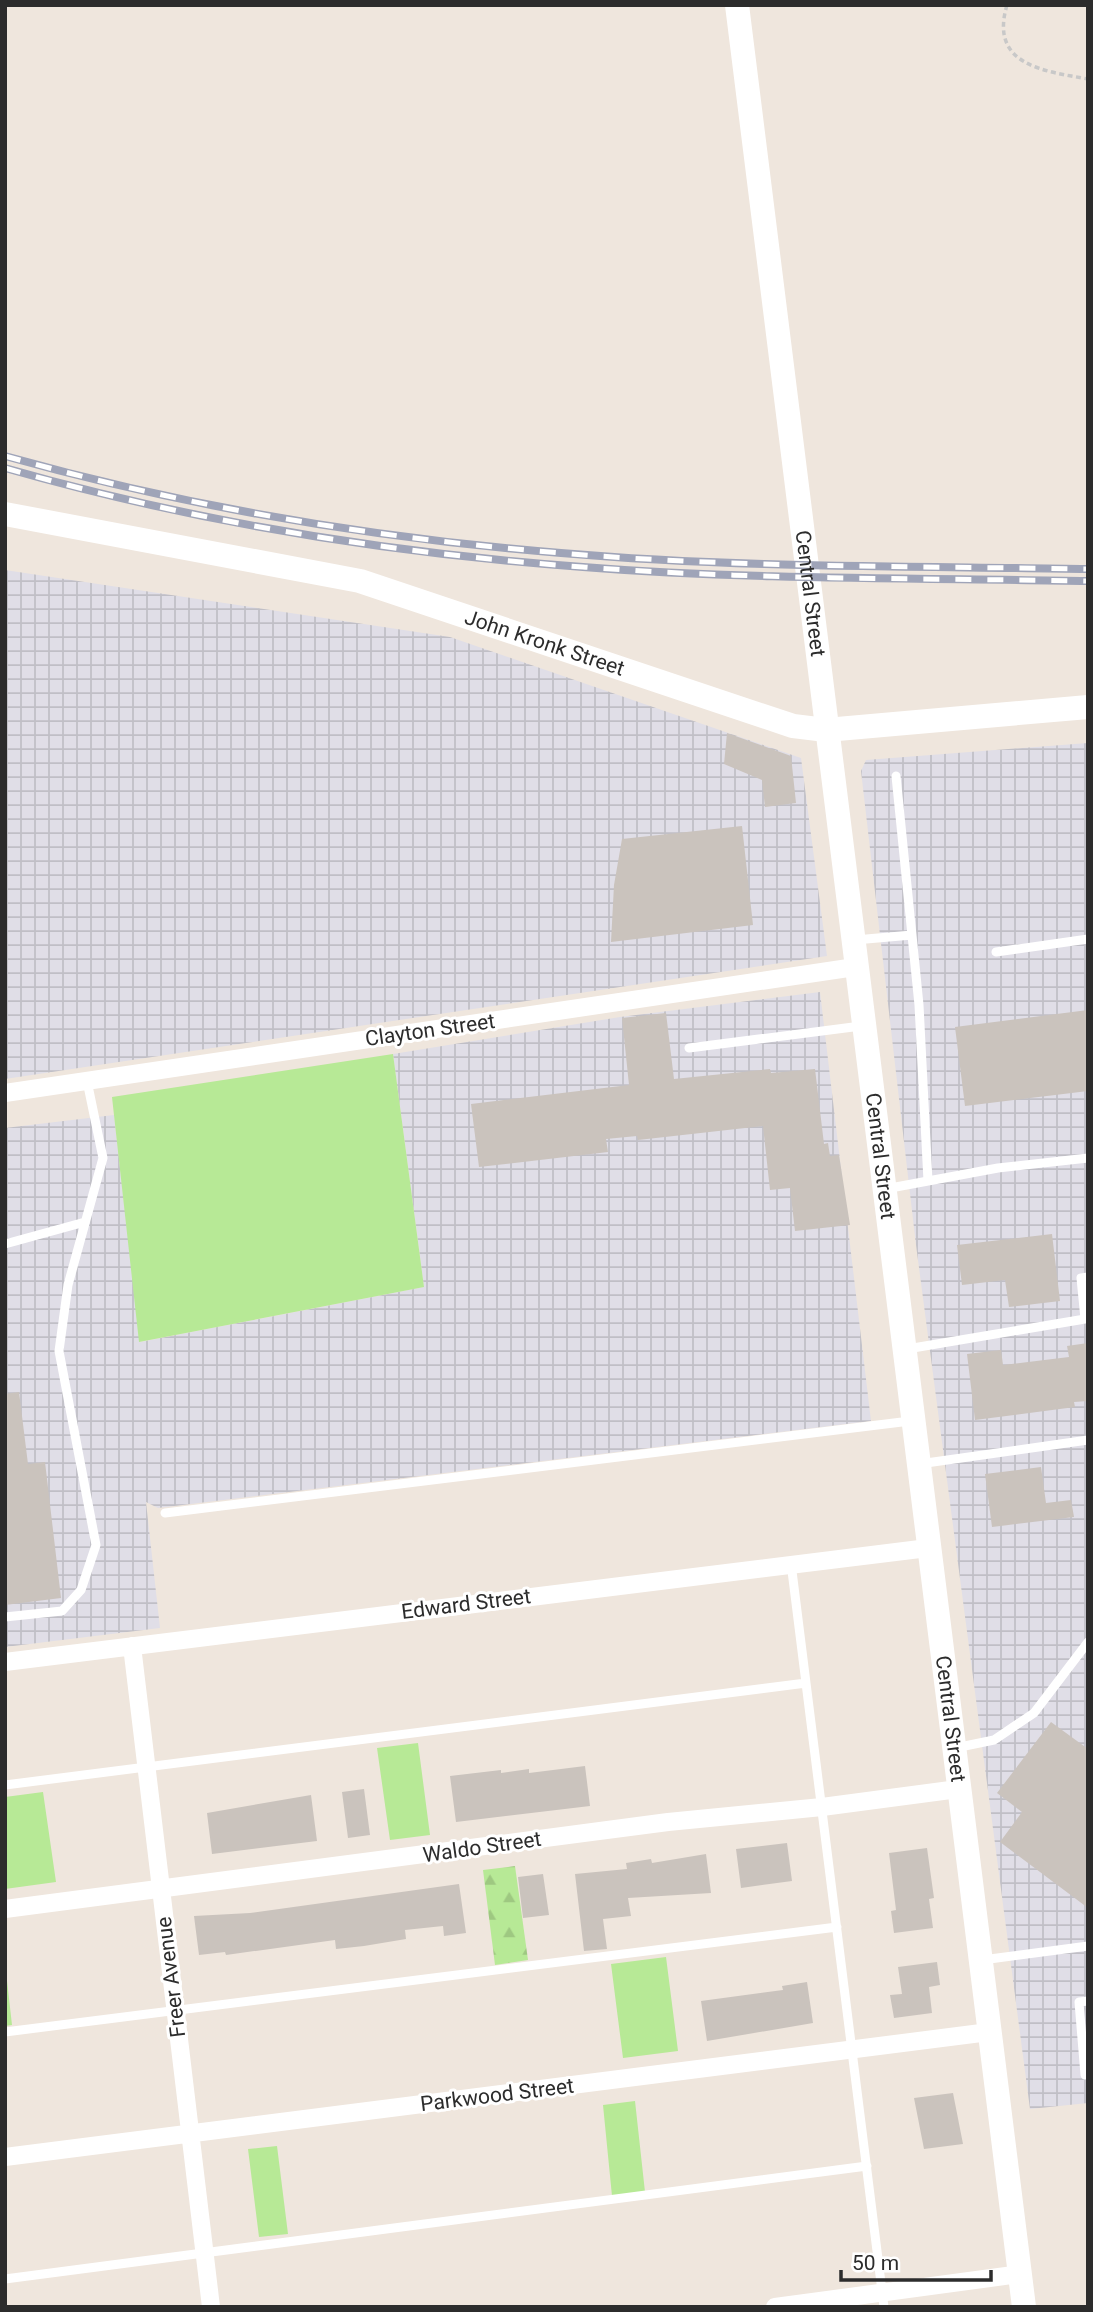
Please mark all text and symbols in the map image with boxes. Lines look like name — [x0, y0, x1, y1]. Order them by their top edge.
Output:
street label: Central Street — [791, 529, 830, 658]
street label: John Kronk Street — [462, 605, 628, 681]
street label: Clayton Street — [364, 1009, 497, 1051]
street label: Central Street — [861, 1091, 900, 1221]
street label: Edward Street — [400, 1584, 532, 1624]
street label: Central Street — [931, 1654, 970, 1783]
street label: Waldo Street — [421, 1827, 543, 1867]
street label: Freer Avenue — [152, 1915, 190, 2039]
street label: Parkwood Street — [419, 2074, 575, 2116]
scale bar — [841, 2238, 992, 2282]
text: 50 m — [852, 2251, 899, 2275]

